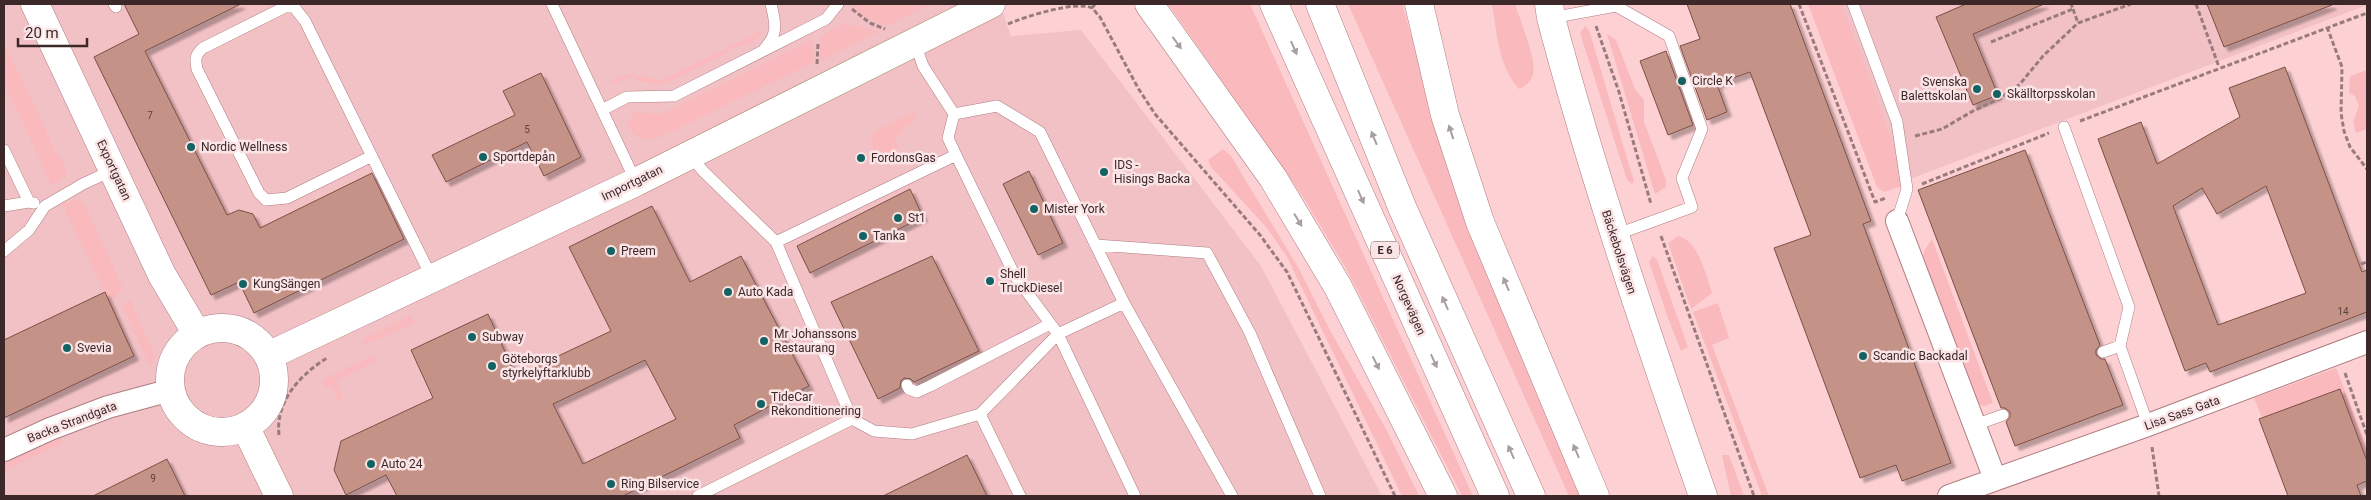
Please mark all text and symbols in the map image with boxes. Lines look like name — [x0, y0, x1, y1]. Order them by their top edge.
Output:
scale bar — [18, 15, 86, 47]
text: 20 m — [25, 24, 59, 42]
one-way arrow — [1172, 37, 1182, 50]
one-way arrow — [1291, 41, 1299, 55]
place label: Circle K — [1692, 74, 1733, 88]
marker: Circle K — [1676, 75, 1688, 87]
place label: Svenska Balettskolan — [1901, 75, 1967, 103]
marker: Svenska Balettskolan — [1971, 83, 1983, 95]
place label: Skälltorpsskolan — [2007, 87, 2095, 101]
marker: Skälltorpsskolan — [1991, 88, 2003, 100]
house number: 7 — [147, 110, 153, 121]
house number: 5 — [524, 124, 530, 135]
one-way arrow — [1446, 124, 1454, 139]
one-way arrow — [1370, 130, 1378, 145]
street label: Exportgatan — [94, 138, 134, 202]
place label: Nordic Wellness — [201, 140, 287, 154]
marker: Nordic Wellness — [185, 141, 197, 153]
place label: Sportdepån — [493, 150, 555, 164]
marker: Sportdepån — [477, 151, 489, 163]
place label: FordonsGas — [871, 151, 936, 165]
marker: FordonsGas — [855, 152, 867, 164]
place label: IDS - Hisings Backa — [1114, 158, 1190, 186]
street label: Importgatan — [599, 162, 665, 204]
marker: IDS - Hisings Backa — [1098, 166, 1110, 178]
one-way arrow — [1357, 190, 1365, 204]
place label: Mister York — [1044, 202, 1106, 216]
marker: Mister York — [1028, 203, 1040, 215]
street label: Bäckebolsvägen — [1599, 208, 1639, 296]
place label: St1 — [908, 211, 926, 225]
marker: St1 — [892, 212, 904, 224]
one-way arrow — [1294, 214, 1303, 227]
place label: Tanka — [873, 229, 905, 243]
marker: Tanka — [857, 230, 869, 242]
road number: E 6 — [1371, 242, 1399, 258]
place label: Preem — [621, 244, 656, 258]
marker: Preem — [605, 245, 617, 257]
place label: Shell TruckDiesel — [1000, 267, 1062, 295]
street label: Norgevägen — [1390, 273, 1428, 337]
marker: Shell TruckDiesel — [984, 275, 996, 287]
place label: KungSängen — [253, 277, 320, 291]
one-way arrow — [1502, 277, 1509, 292]
marker: KungSängen — [237, 278, 249, 290]
place label: Auto Kada — [738, 285, 793, 299]
marker: Auto Kada — [722, 286, 734, 298]
one-way arrow — [1440, 296, 1448, 310]
house number: 14 — [2337, 306, 2349, 317]
place label: Mr Johanssons Restaurang — [774, 327, 857, 355]
place label: Subway — [482, 330, 524, 344]
marker: Subway — [466, 331, 478, 343]
marker: Mr Johanssons Restaurang — [758, 335, 770, 347]
place label: Svevia — [77, 341, 111, 355]
marker: Svevia — [61, 342, 73, 354]
place label: Scandic Backadal — [1873, 349, 1968, 363]
marker: Scandic Backadal — [1857, 350, 1869, 362]
place label: Göteborgs styrkelyftarklubb — [502, 352, 591, 380]
one-way arrow — [1431, 354, 1439, 368]
one-way arrow — [1372, 355, 1380, 370]
marker: Göteborgs styrkelyftarklubb — [486, 360, 498, 372]
place label: TideCar Rekonditionering — [771, 390, 861, 418]
street label: Lisa Sass Gata — [2142, 393, 2222, 433]
marker: TideCar Rekonditionering — [755, 398, 767, 410]
street label: Backa Strandgata — [25, 399, 119, 445]
one-way arrow — [1572, 444, 1580, 458]
one-way arrow — [1506, 445, 1514, 459]
place label: Auto 24 — [381, 457, 423, 471]
marker: Auto 24 — [365, 458, 377, 470]
house number: 9 — [150, 473, 156, 484]
place label: Ring Bilservice — [621, 477, 699, 491]
marker: Ring Bilservice — [605, 478, 617, 490]

